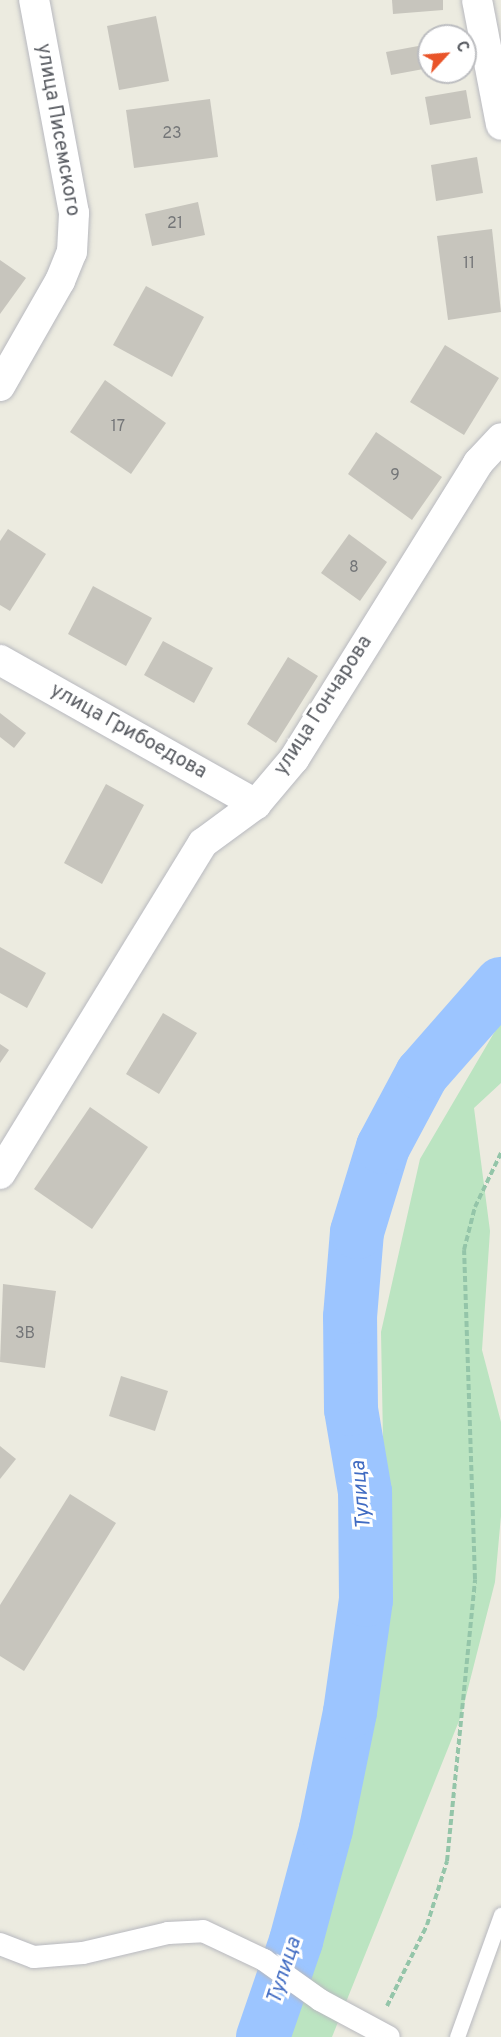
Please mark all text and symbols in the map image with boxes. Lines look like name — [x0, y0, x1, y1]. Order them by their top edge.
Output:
north arrow — [417, 24, 477, 84]
text: С — [450, 38, 473, 56]
street label: улица Писемского — [30, 42, 84, 218]
house number: 23 — [162, 124, 182, 144]
house number: 21 — [167, 214, 183, 234]
house number: 11 — [463, 254, 475, 274]
house number: 17 — [111, 417, 125, 437]
house number: 9 — [390, 466, 400, 486]
house number: 8 — [349, 558, 359, 578]
street label: улица Гончарова — [270, 632, 378, 780]
street label: улица Грибоедова — [46, 679, 210, 785]
house number: 3В — [15, 1324, 35, 1344]
water label: Тулица — [346, 1460, 378, 1530]
water label: Тулица — [262, 1934, 308, 2008]

